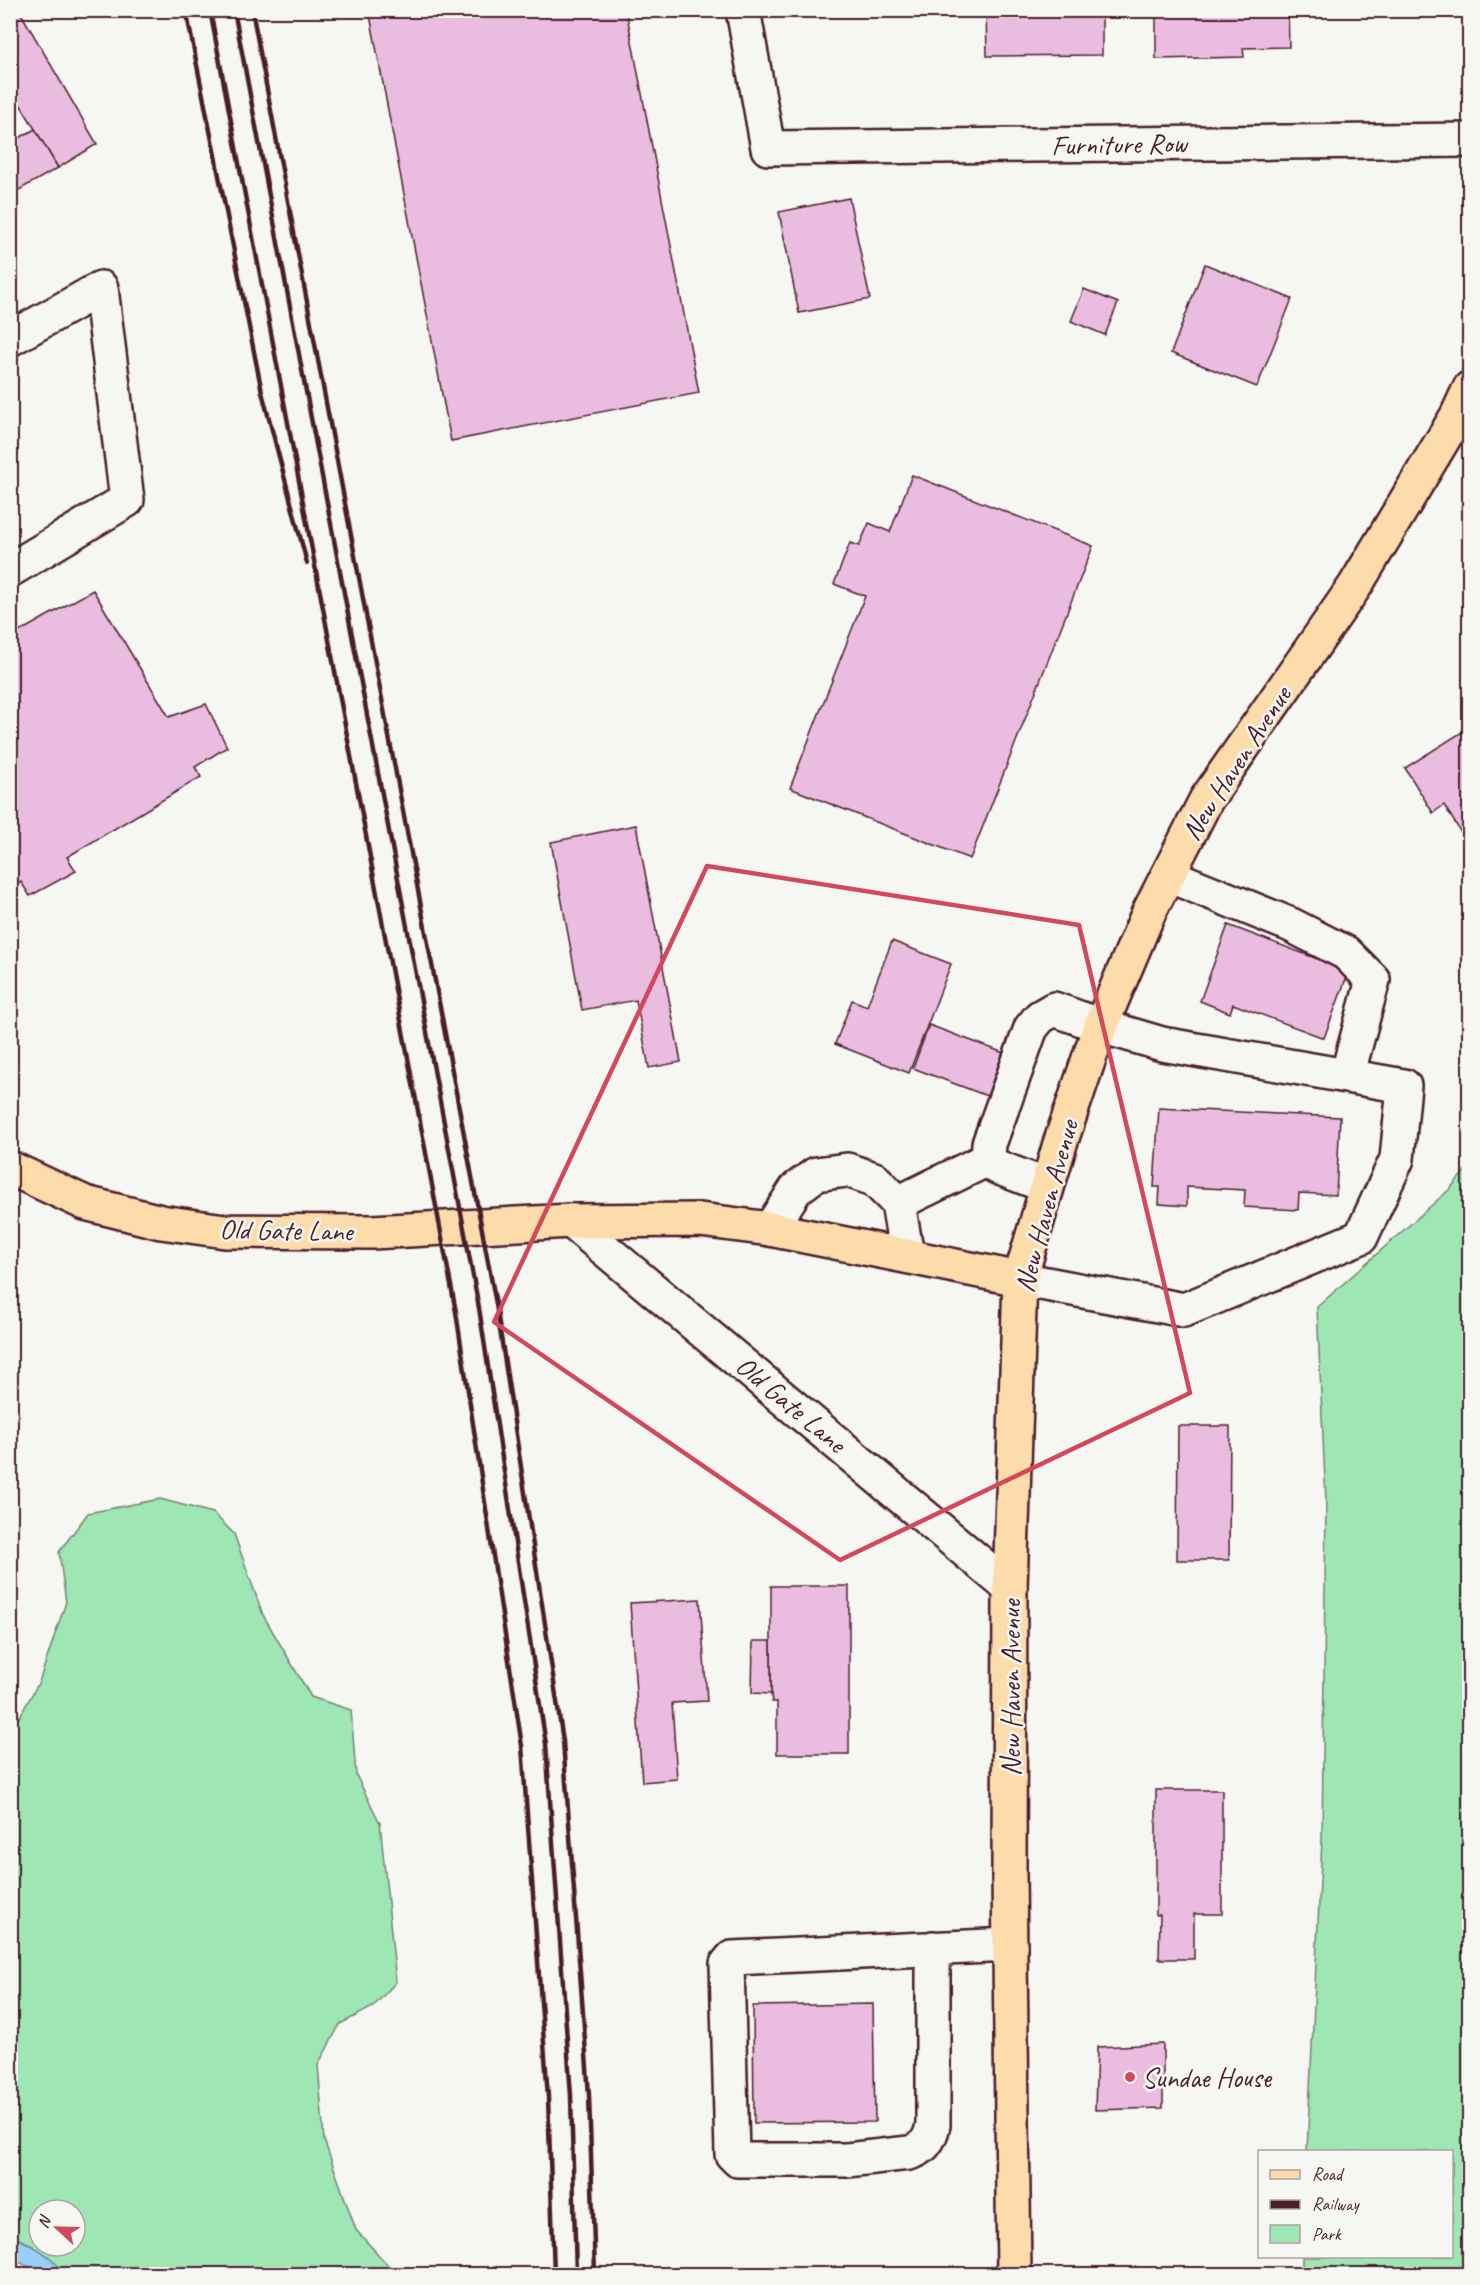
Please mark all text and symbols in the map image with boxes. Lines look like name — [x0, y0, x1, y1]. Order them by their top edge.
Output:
street label: Furniture Row — [1051, 125, 1190, 163]
street label: New Haven Avenue — [1173, 678, 1300, 847]
street label: New Haven Avenue — [1006, 1114, 1086, 1296]
street label: Old Gate Lane — [219, 1211, 355, 1249]
street label: Old Gate Lane — [729, 1348, 855, 1461]
street label: New Haven Avenue — [993, 1598, 1028, 1776]
place label: Sundae House — [1142, 2060, 1273, 2095]
marker: Sundae House — [1123, 2070, 1137, 2084]
legend — [1258, 2150, 1453, 2258]
text: Road — [1312, 2163, 1345, 2185]
text: Railway — [1312, 2193, 1360, 2215]
north arrow — [27, 2198, 87, 2258]
text: N — [33, 2212, 56, 2231]
text: Park — [1312, 2223, 1342, 2245]

